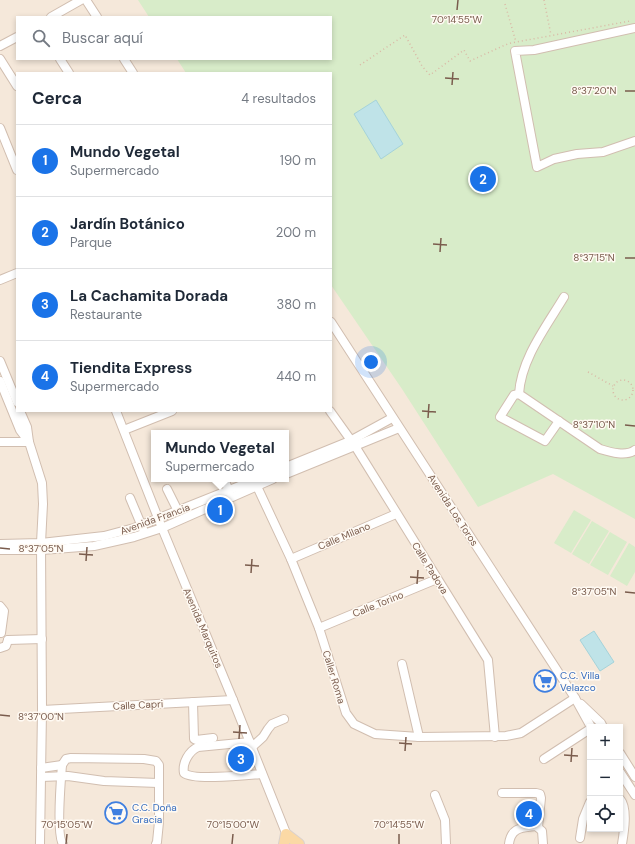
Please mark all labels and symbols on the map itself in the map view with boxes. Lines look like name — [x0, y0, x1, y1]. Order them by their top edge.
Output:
text: 70°14'55"W — [432, 13, 483, 26]
text: 8°37'20"N — [572, 84, 616, 97]
pin: 2 — [470, 164, 496, 194]
text: 8°37'15"N — [573, 251, 615, 264]
your location — [361, 352, 381, 372]
text: 8°37'10"N — [573, 418, 615, 431]
street label: Avenida Los Toros — [425, 472, 481, 548]
pin: 1 — [207, 495, 233, 525]
street label: Avenida Francia — [118, 500, 192, 538]
street label: Calle Milano — [316, 519, 372, 553]
street label: Calle Padova — [409, 540, 451, 596]
text: 8°37'05"N — [18, 542, 64, 555]
text: 8°37'05"N — [571, 585, 617, 598]
street label: Avenida Marquitos — [180, 586, 226, 670]
street label: Calle Torino — [351, 588, 405, 620]
street label: Caller Roma — [320, 649, 348, 705]
supermarket icon: C.C. Villa Velazco — [532, 668, 558, 694]
place label: C.C. Villa Velazco — [560, 669, 600, 694]
street label: Calle Capri — [112, 697, 164, 713]
text: 8°37'00"N — [18, 710, 64, 723]
pin: 3 — [228, 744, 254, 774]
pin: 4 — [516, 799, 542, 829]
supermarket icon: C.C. Doña Gracia — [103, 800, 129, 826]
place label: C.C. Doña Gracia — [132, 801, 177, 826]
text: 70°15'05"W — [41, 818, 93, 831]
text: 70°15'00"W — [207, 818, 260, 831]
text: 70°14'55"W — [374, 818, 425, 831]

